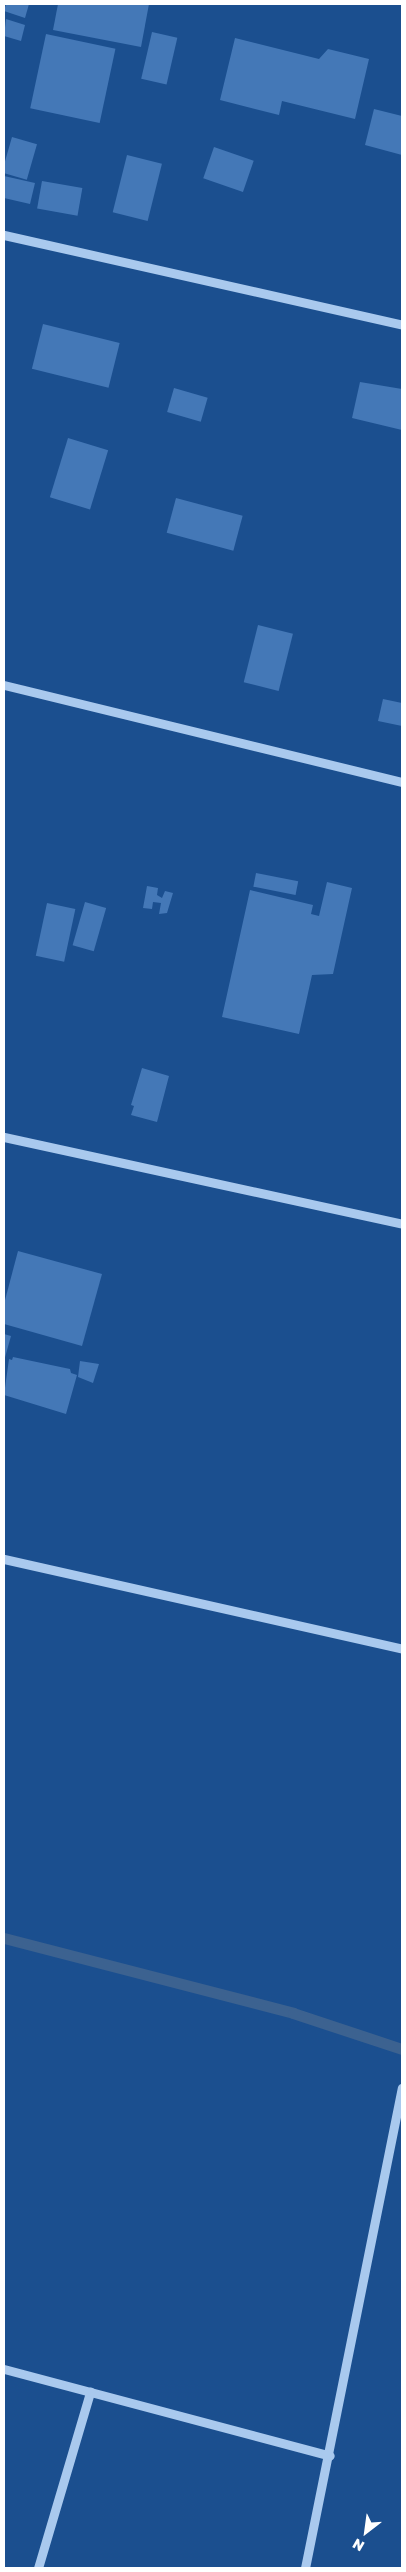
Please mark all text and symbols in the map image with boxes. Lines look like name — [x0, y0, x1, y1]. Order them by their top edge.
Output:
north arrow — [341, 2507, 391, 2557]
text: N — [349, 2535, 367, 2555]

